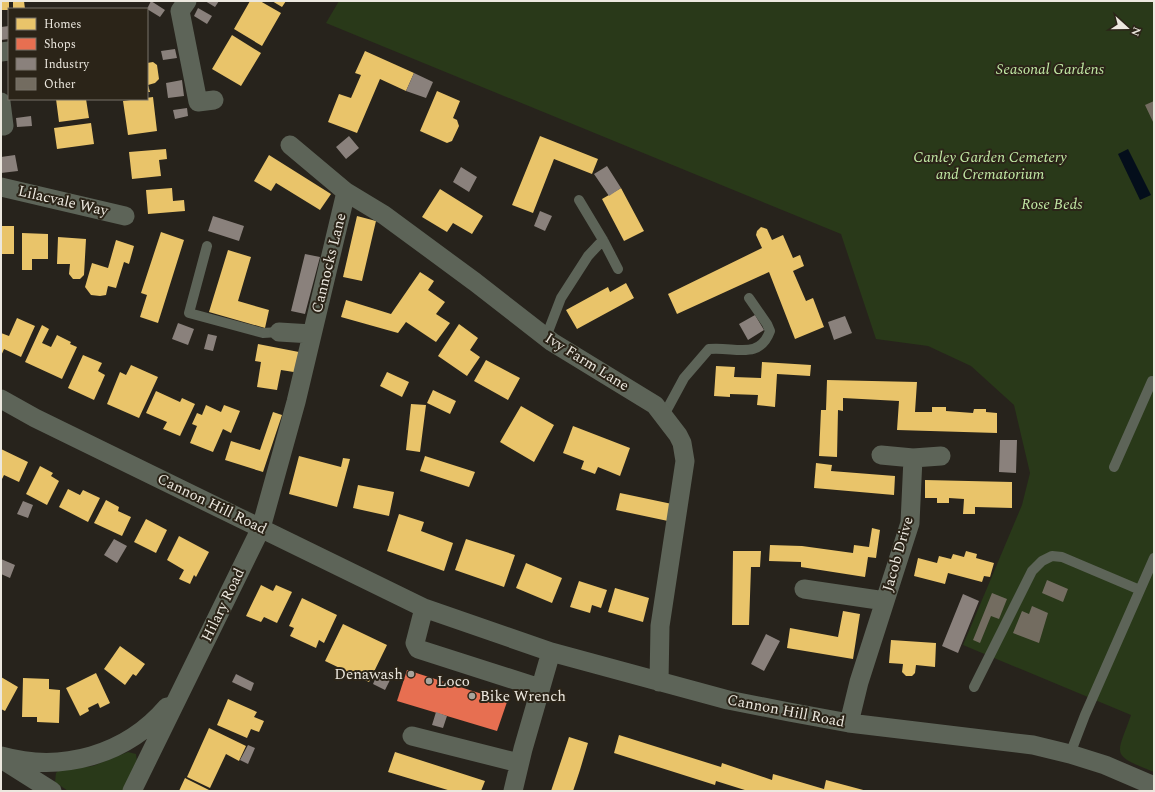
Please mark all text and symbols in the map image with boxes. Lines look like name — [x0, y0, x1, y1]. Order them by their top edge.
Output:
legend — [8, 8, 148, 100]
north arrow — [1107, 8, 1147, 48]
text: Homes — [44, 15, 82, 34]
text: N — [1126, 24, 1145, 39]
text: Shops — [44, 35, 76, 54]
text: Industry — [44, 55, 90, 74]
park label: Seasonal Gardens — [996, 58, 1105, 81]
text: Other — [44, 75, 76, 94]
park label: Canley Garden Cemetery and Crematorium — [913, 146, 1067, 186]
street label: Lilacvale Way — [16, 179, 111, 223]
park label: Rose Beds — [1021, 193, 1083, 216]
street label: Cannocks Lane — [305, 211, 353, 315]
street label: Ivy Farm Lane — [540, 327, 634, 397]
street label: Cannon Hill Road — [153, 467, 271, 541]
street label: Jacob Drive — [876, 514, 920, 594]
street label: Hilary Road — [195, 564, 251, 646]
place label: Denawash — [334, 663, 403, 686]
marker: Denawash — [406, 669, 416, 679]
place label: Loco — [437, 670, 470, 693]
marker: Loco — [424, 676, 434, 686]
place label: Bike Wrench — [480, 685, 566, 708]
street label: Cannon Hill Road — [725, 688, 847, 734]
marker: Bike Wrench — [467, 691, 477, 701]

